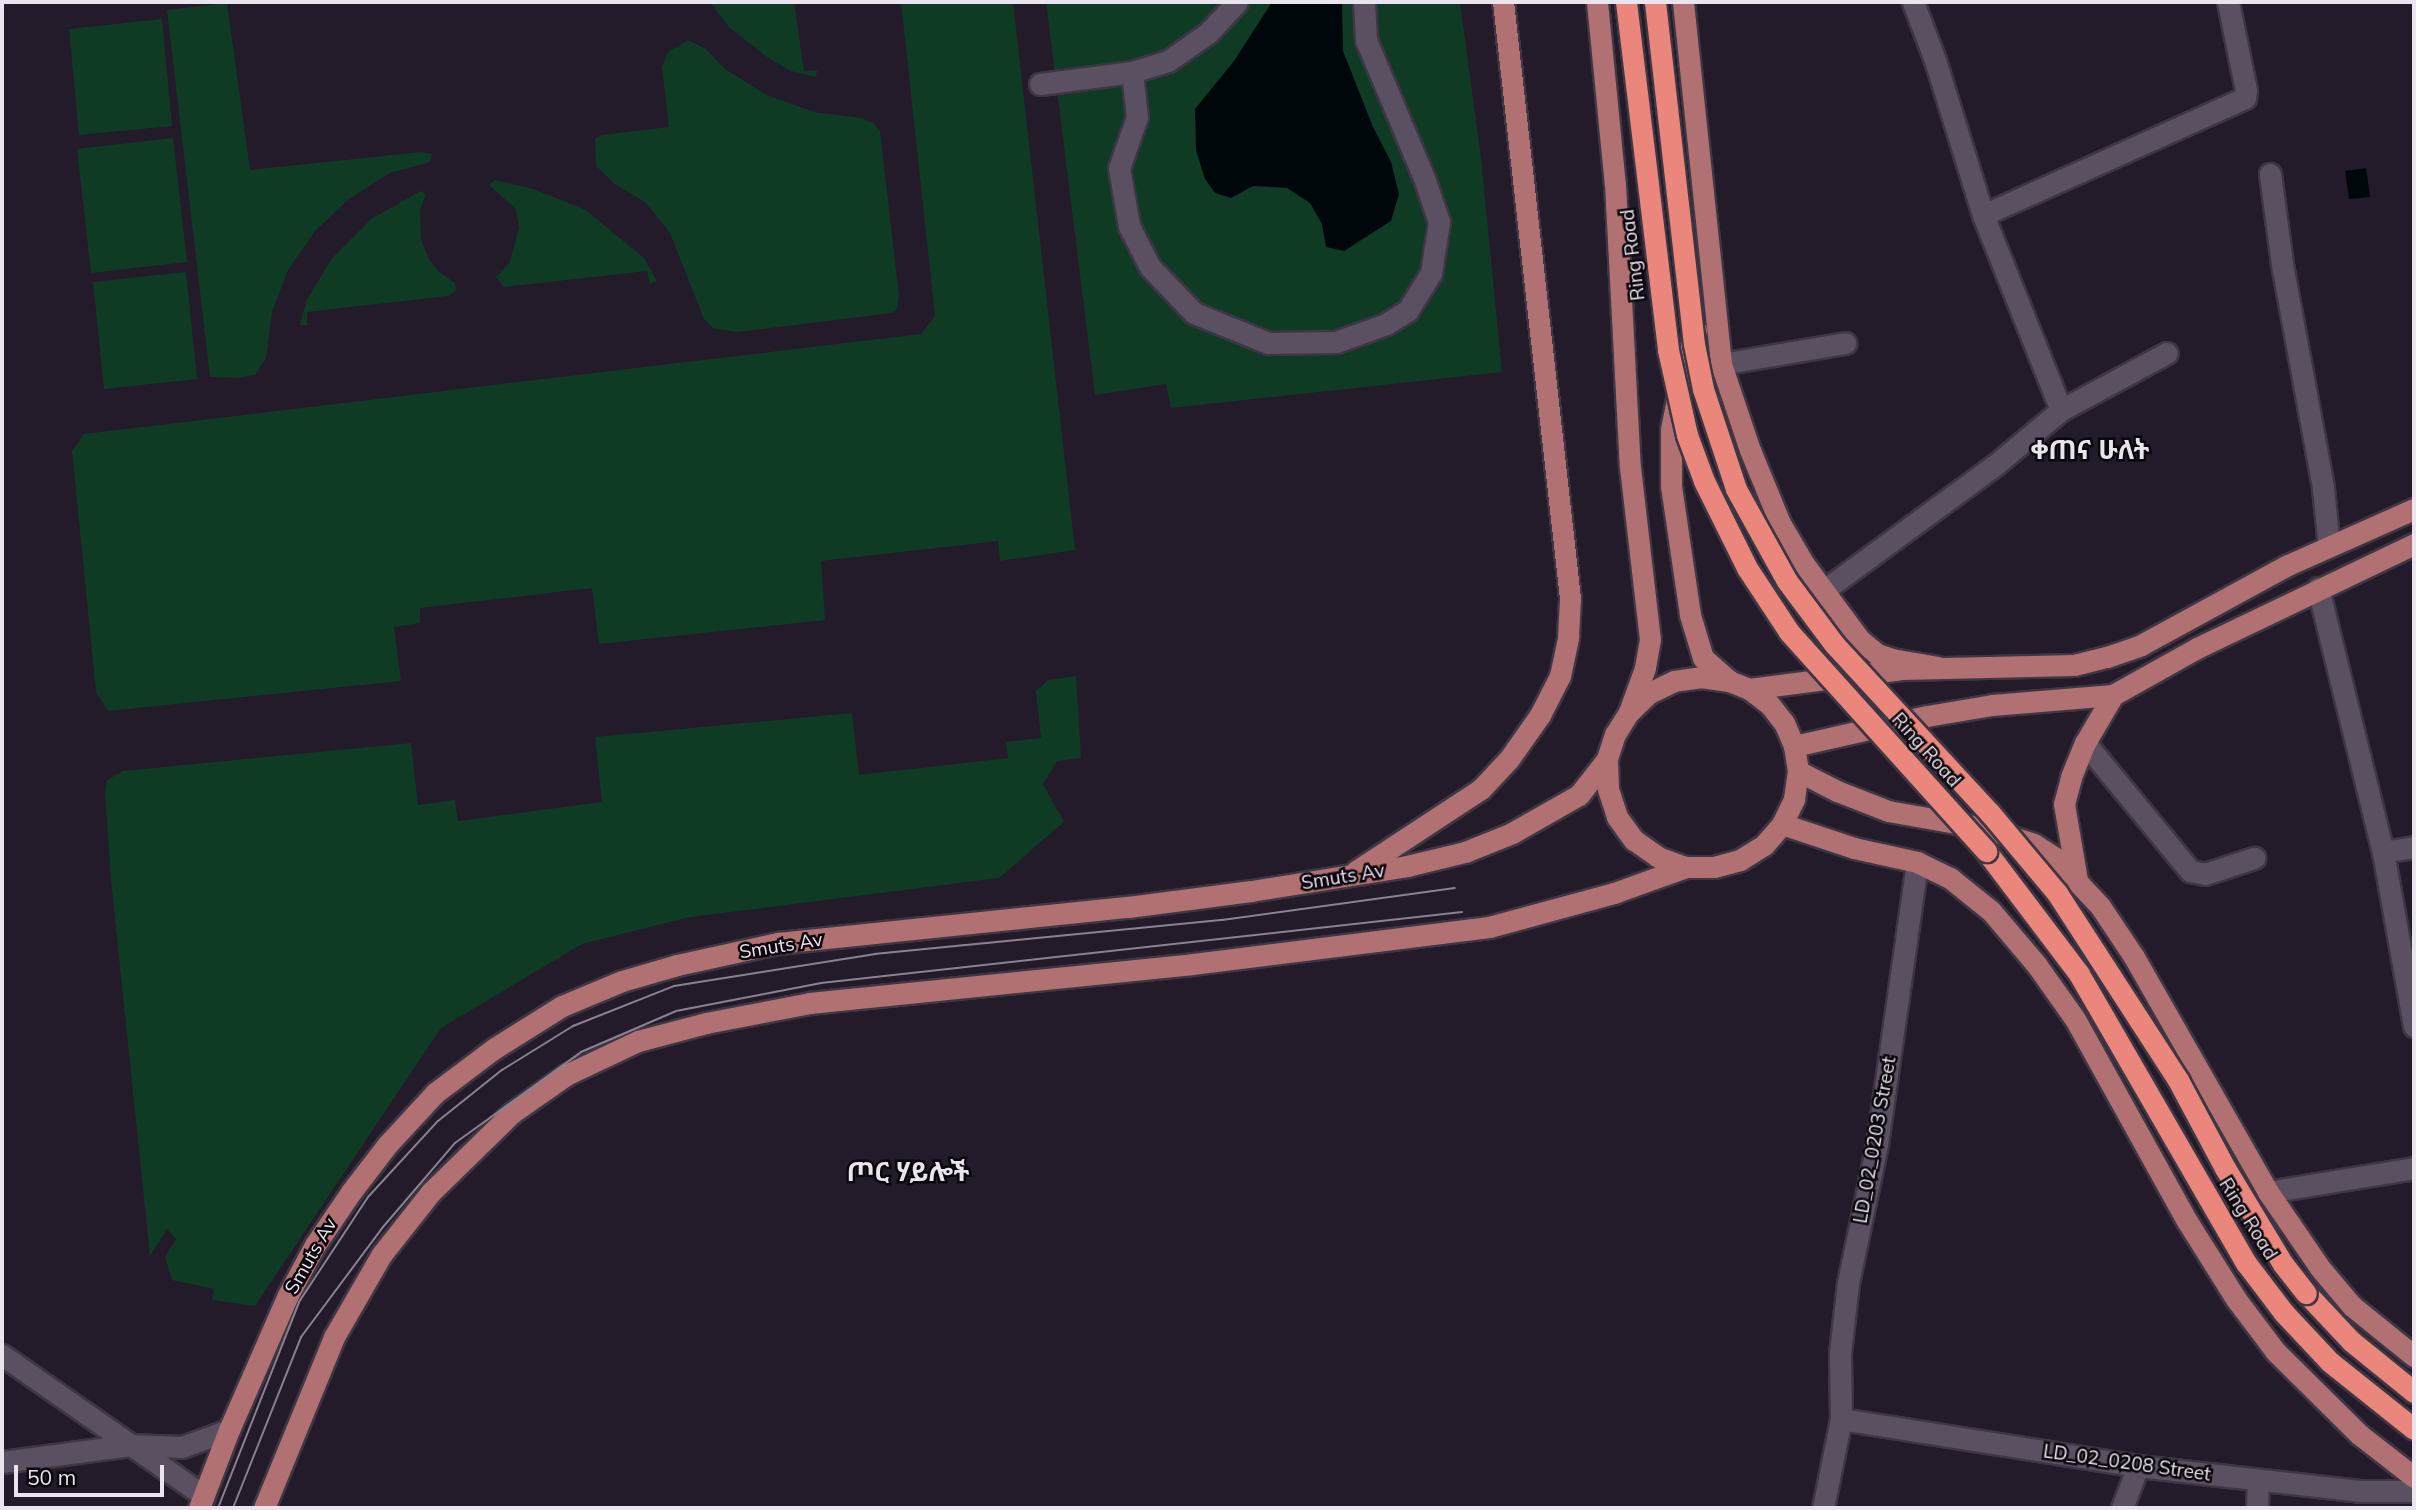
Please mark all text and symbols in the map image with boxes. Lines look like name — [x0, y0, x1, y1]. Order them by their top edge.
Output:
street label: Ring Road — [1616, 208, 1650, 302]
district label: ቀጠና ሁለት — [2030, 434, 2150, 466]
street label: Ring Road — [1887, 708, 1965, 792]
street label: Smuts Av — [1300, 859, 1386, 895]
street label: Smuts Av — [738, 928, 824, 964]
street label: LD_02_0203 Street — [1849, 1055, 1901, 1225]
district label: ጦር ሃይሎች — [847, 1156, 969, 1188]
street label: Ring Road — [2214, 1174, 2282, 1264]
street label: Smuts Av — [280, 1214, 342, 1298]
street label: LD_02_0208 Street — [2042, 1440, 2212, 1486]
scale bar — [18, 1450, 168, 1494]
text: 50 m — [27, 1464, 76, 1490]

